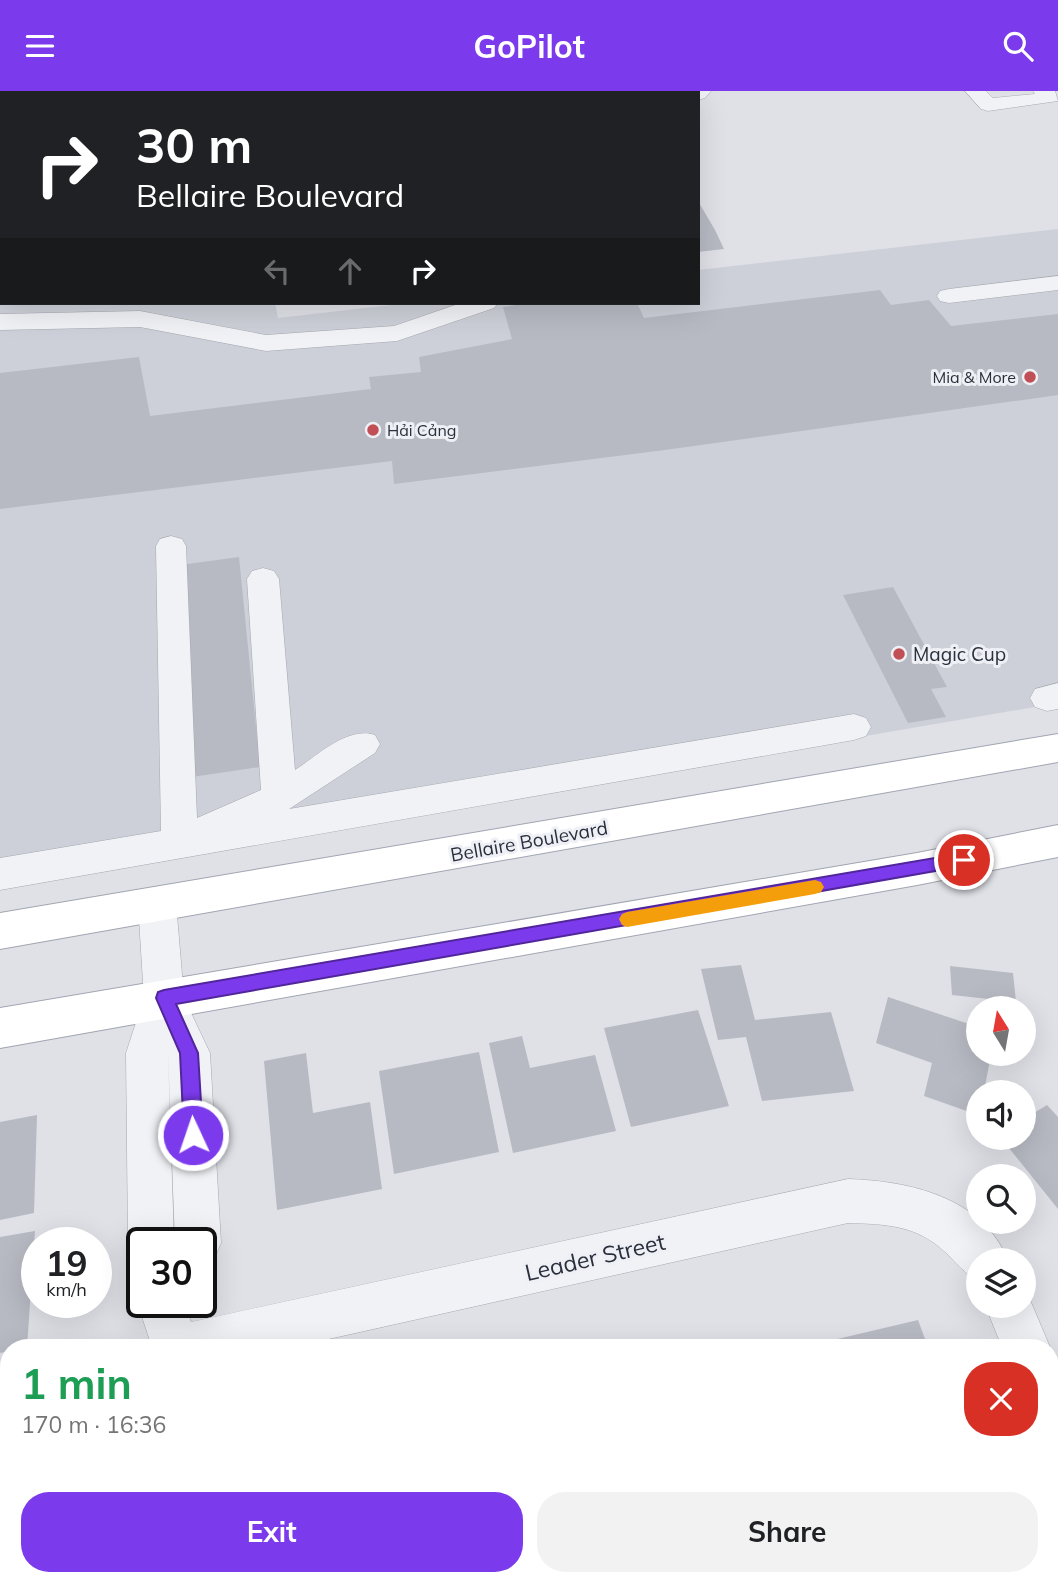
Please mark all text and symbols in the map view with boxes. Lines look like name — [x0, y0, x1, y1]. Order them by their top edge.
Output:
text: GoPilot — [473, 26, 585, 66]
icon: menu — [21, 27, 59, 65]
icon: search — [999, 27, 1037, 65]
text: 30 m — [136, 114, 252, 175]
icon: right — [21, 119, 112, 210]
text: Bellaire Boulevard — [136, 175, 404, 215]
icon: left — [258, 252, 296, 290]
icon: ahead — [331, 252, 369, 290]
icon: right — [404, 252, 442, 290]
place label: Mia & More — [933, 367, 1016, 387]
marker: Mia & More — [1022, 369, 1038, 385]
place label: Hải Cảng — [387, 420, 456, 440]
marker: Hải Cảng — [365, 422, 381, 438]
place label: Magic Cup — [913, 642, 1006, 666]
marker: Magic Cup — [891, 646, 907, 662]
street label: Bellaire Boulevard — [449, 815, 609, 867]
pin — [934, 830, 994, 890]
icon: arrive — [945, 841, 983, 879]
north arrow — [966, 996, 1036, 1066]
map controls — [966, 996, 1036, 1318]
button: sound — [966, 1080, 1036, 1150]
position arrow — [156, 1098, 230, 1172]
button: search — [966, 1164, 1036, 1234]
speed limit sign: 30 — [126, 1227, 217, 1318]
street label: Leader Street — [522, 1227, 668, 1287]
text: 19 — [45, 1241, 88, 1285]
button: layers — [966, 1248, 1036, 1318]
text: km/h — [46, 1278, 87, 1301]
text: 1 min — [21, 1357, 132, 1410]
button: close — [964, 1362, 1038, 1436]
text: 170 m · 16:36 — [21, 1410, 166, 1439]
button: Exit — [21, 1492, 523, 1572]
button: Share — [537, 1492, 1038, 1572]

